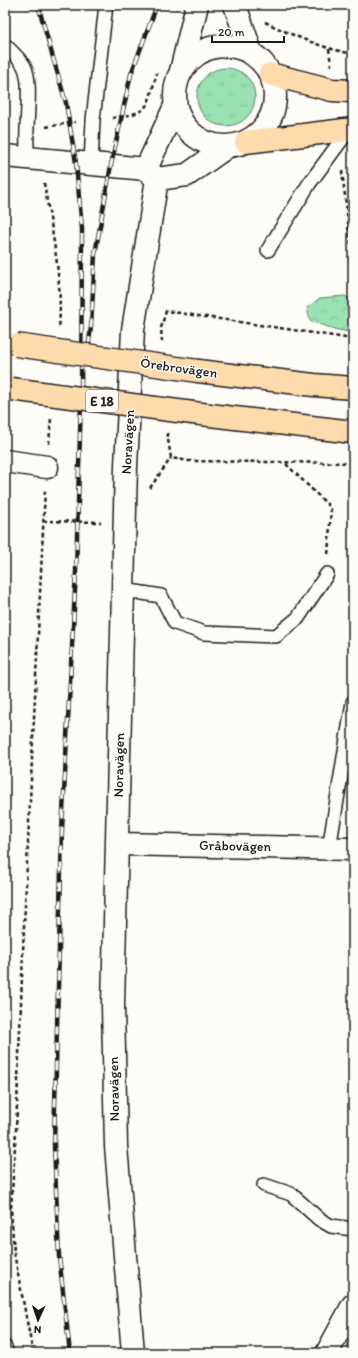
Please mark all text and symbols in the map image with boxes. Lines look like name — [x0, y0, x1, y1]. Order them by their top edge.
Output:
scale bar — [212, 18, 284, 44]
text: 20 m — [218, 25, 245, 39]
street label: Örebrovägen — [139, 354, 219, 382]
road number: E 18 — [86, 390, 118, 412]
street label: Noravägen — [118, 409, 138, 475]
street label: Noravägen — [110, 732, 128, 797]
street label: Gråbovägen — [199, 837, 272, 855]
street label: Noravägen — [105, 1056, 123, 1121]
north arrow — [18, 1300, 58, 1340]
text: N — [33, 1323, 42, 1336]

